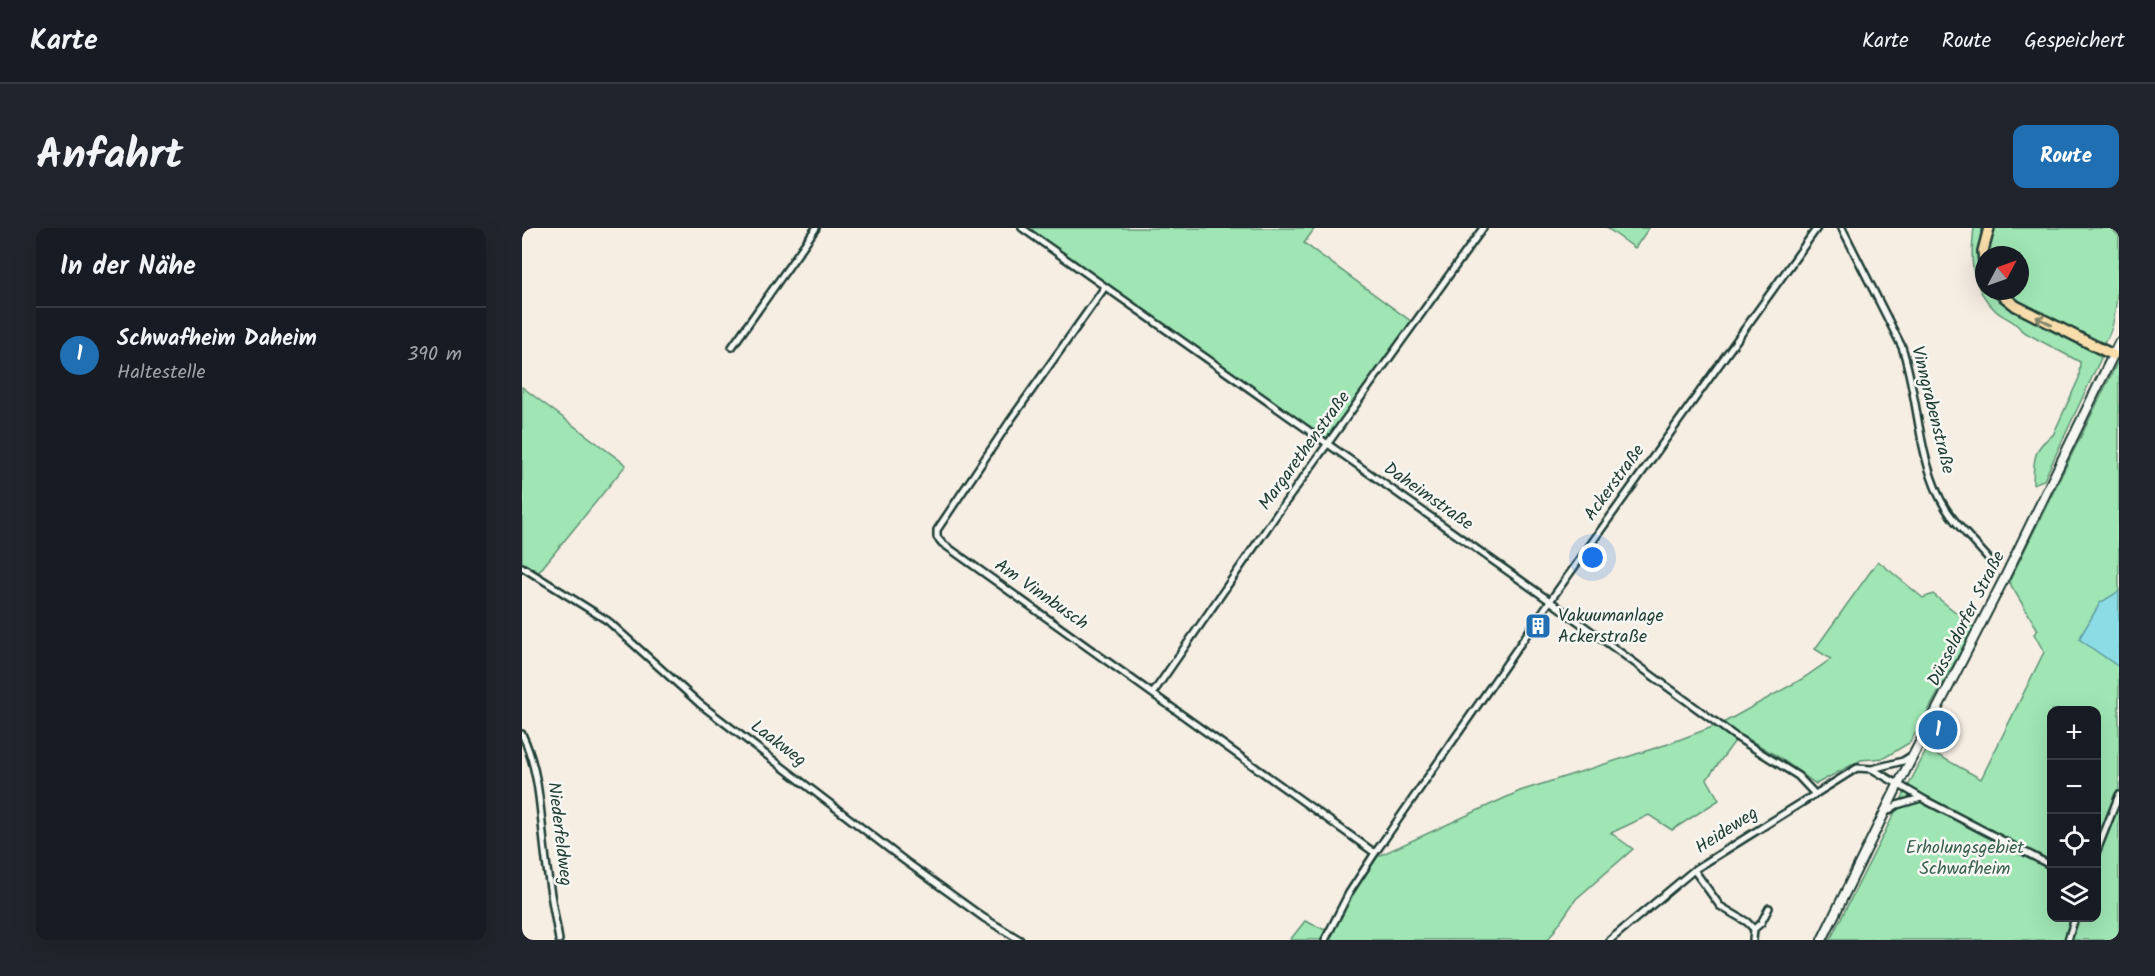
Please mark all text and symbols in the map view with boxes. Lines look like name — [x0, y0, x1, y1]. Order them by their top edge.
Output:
text: Karte — [30, 19, 98, 64]
text: Karte — [1862, 25, 1909, 58]
text: Route — [1942, 25, 1991, 58]
text: Gespeichert — [2024, 25, 2125, 58]
text: Anfahrt — [36, 123, 183, 190]
button: Route — [2013, 125, 2119, 188]
text: In der Nähe — [60, 246, 196, 288]
north arrow — [1975, 246, 2029, 300]
one-way arrow — [2036, 315, 2053, 327]
text: Schwafheim Daheim — [117, 322, 317, 357]
text: 1 — [76, 339, 83, 371]
text: 390 m — [407, 339, 462, 371]
street label: Vinngrabenstraße — [1902, 343, 1962, 477]
text: Haltestelle — [117, 357, 205, 389]
street label: Margarethenstraße — [1252, 385, 1358, 517]
street label: Ackerstraße — [1577, 438, 1653, 528]
street label: Daheimstraße — [1377, 455, 1479, 539]
your location — [1578, 543, 1607, 572]
street label: Düsseldorfer Straße — [1920, 546, 2014, 692]
street label: Am Vinnbusch — [988, 552, 1094, 638]
place label: Vakuumanlage Ackerstraße — [1558, 602, 1664, 652]
building icon: Vakuumanlage Ackerstraße — [1523, 611, 1553, 641]
map controls — [2047, 706, 2101, 922]
button: + — [2047, 706, 2101, 760]
pin: 1 — [1918, 708, 1958, 752]
street label: Laakweg — [744, 713, 812, 775]
button: − — [2047, 760, 2101, 814]
street label: Niederfeldweg — [538, 780, 580, 888]
street label: Heideweg — [1690, 800, 1764, 862]
button: locate — [2047, 814, 2101, 868]
park label: Erholungsgebiet Schwafheim — [1906, 834, 2025, 884]
button: layers — [2047, 868, 2101, 922]

